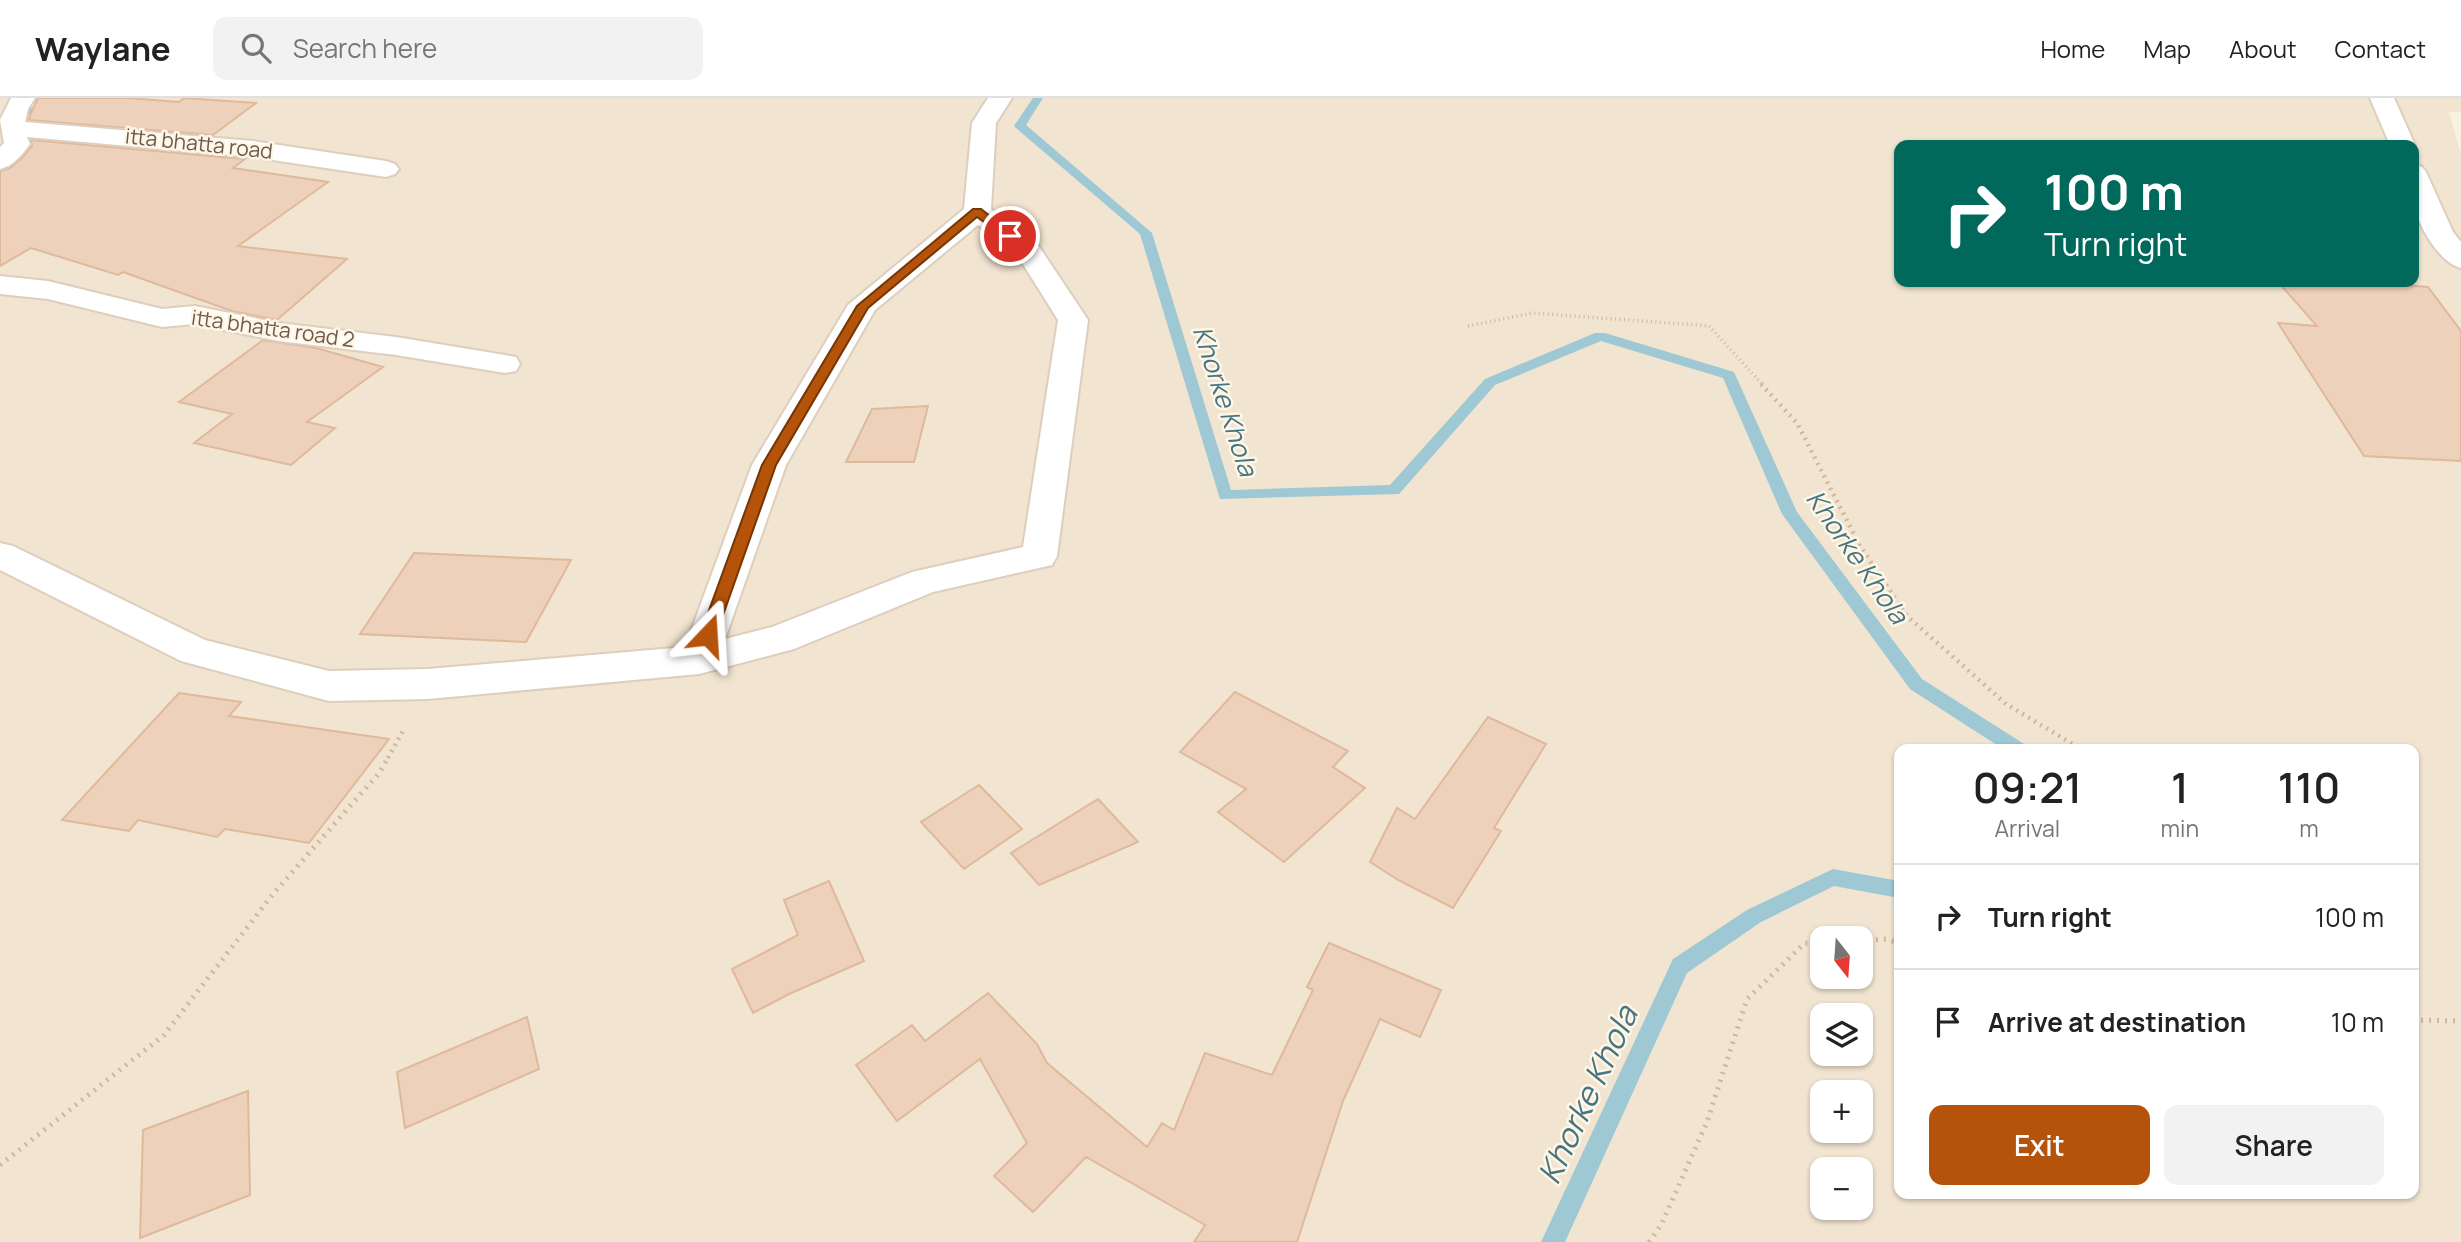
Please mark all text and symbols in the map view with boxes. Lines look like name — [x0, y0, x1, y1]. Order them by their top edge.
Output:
search box — [213, 17, 703, 80]
text: Waylane — [35, 26, 171, 71]
icon: search — [237, 29, 275, 67]
text: Search here — [293, 30, 437, 66]
text: Home — [2040, 32, 2105, 65]
text: Map — [2143, 32, 2191, 65]
text: About — [2229, 32, 2297, 65]
text: Contact — [2335, 32, 2426, 65]
street label: itta bhatta road — [124, 121, 274, 165]
text: 100 m — [2044, 158, 2184, 225]
icon: right — [1929, 168, 2020, 259]
pin — [980, 206, 1040, 266]
icon: arrive — [991, 217, 1029, 255]
text: Turn right — [2044, 222, 2187, 266]
street label: itta bhatta road 2 — [190, 303, 356, 353]
water label: Khorke Khola — [1185, 321, 1268, 482]
water label: Khorke Khola — [1798, 482, 1918, 632]
position arrow — [671, 598, 745, 672]
text: 09:21 — [1973, 758, 2082, 816]
text: 1 — [2171, 758, 2189, 816]
text: 110 — [2278, 758, 2340, 816]
text: Arrival — [1994, 812, 2060, 844]
text: min — [2161, 812, 2199, 844]
text: m — [2299, 812, 2319, 844]
icon: right — [1929, 898, 1967, 936]
text: Turn right — [1988, 899, 2112, 935]
text: 100 m — [2315, 899, 2384, 935]
north arrow — [1810, 926, 1872, 989]
map controls — [1810, 926, 1873, 1220]
water label: Khorke Khola — [1527, 997, 1648, 1191]
button: layers — [1810, 1003, 1873, 1066]
icon: arrive — [1929, 1003, 1967, 1041]
text: Arrive at destination — [1988, 1004, 2246, 1040]
text: 10 m — [2331, 1004, 2384, 1040]
button: + — [1810, 1080, 1873, 1143]
button: Exit — [1929, 1105, 2150, 1185]
button: Share — [2164, 1105, 2384, 1185]
button: − — [1810, 1157, 1873, 1220]

